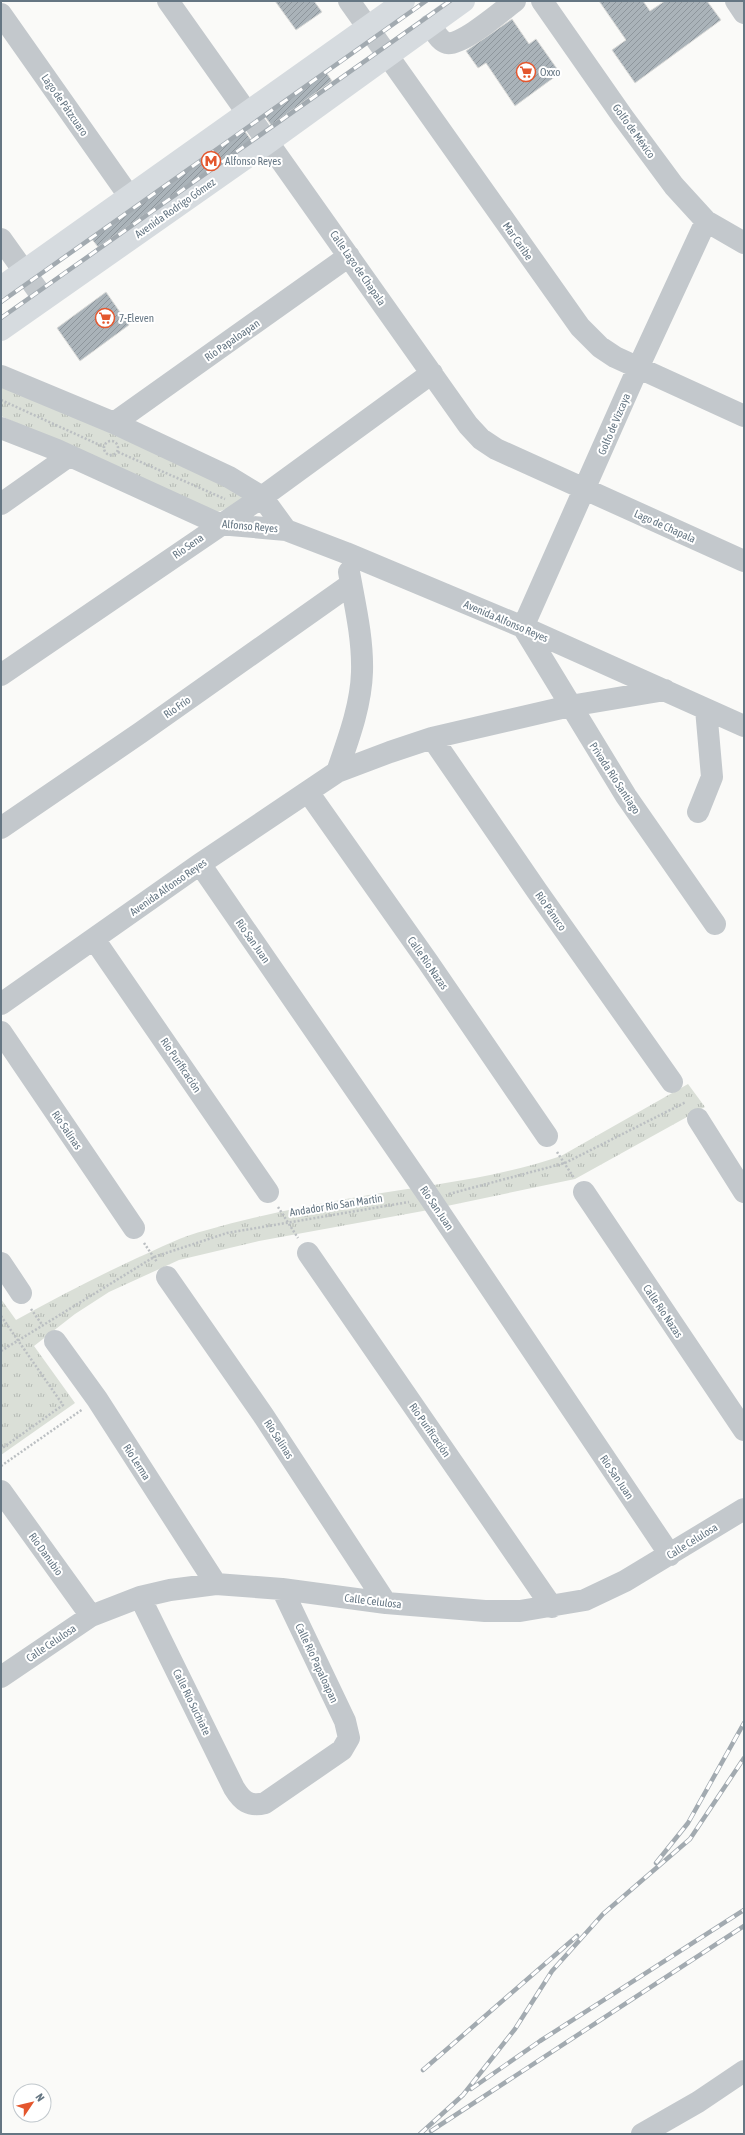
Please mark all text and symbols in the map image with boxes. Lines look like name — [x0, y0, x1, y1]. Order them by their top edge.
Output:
supermarket icon: Oxxo — [515, 61, 537, 83]
place label: Oxxo — [540, 66, 560, 78]
street label: Lago de Pátzcuaro — [39, 72, 91, 138]
street label: Golfo de México — [610, 102, 658, 160]
metro station icon: Alfonso Reyes — [200, 150, 222, 172]
place label: Alfonso Reyes — [225, 155, 281, 167]
street label: Avenida Rodrigo Gómez — [133, 176, 217, 240]
street label: Mar Caribe — [501, 220, 535, 262]
street label: Calle Lago de Chapala — [328, 228, 388, 308]
supermarket icon: 7-Eleven — [94, 307, 116, 329]
place label: 7-Eleven — [119, 312, 154, 324]
street label: Río Papaloapan — [202, 317, 262, 363]
street label: Golfo de Vizcaya — [596, 391, 632, 457]
street label: Lago de Chapala — [632, 507, 698, 545]
street label: Alfonso Reyes — [222, 518, 279, 534]
street label: Río Sena — [170, 531, 206, 561]
street label: Avenida Alfonso Reyes — [462, 598, 550, 644]
street label: Río Frío — [161, 694, 193, 720]
street label: Privada Río Santiago — [587, 740, 643, 816]
street label: Avenida Alfonso Reyes — [127, 856, 209, 918]
street label: Río Pánuco — [533, 889, 569, 933]
street label: Río San Juan — [234, 917, 272, 965]
street label: Calle Río Nazas — [405, 934, 451, 992]
street label: Río Purificación — [158, 1036, 204, 1094]
street label: Río Salinas — [50, 1108, 84, 1152]
street label: Río San Juan — [418, 1184, 456, 1232]
street label: Andador Río San Martín — [289, 1192, 383, 1218]
street label: Calle Río Nazas — [641, 1282, 685, 1340]
street label: Río Purificación — [407, 1401, 453, 1459]
street label: Río Salinas — [262, 1417, 296, 1461]
street label: Río Lerma — [121, 1442, 153, 1482]
street label: Río San Juan — [598, 1453, 636, 1501]
street label: Calle Celulosa — [664, 1521, 720, 1561]
street label: Río Danubio — [27, 1530, 65, 1578]
street label: Calle Celulosa — [344, 1592, 402, 1610]
street label: Calle Río Papaloapan — [293, 1621, 341, 1705]
street label: Calle Celulosa — [24, 1622, 78, 1664]
street label: Calle Río Suchiate — [171, 1667, 213, 1737]
north arrow — [12, 2083, 52, 2123]
text: N — [33, 2091, 47, 2103]

